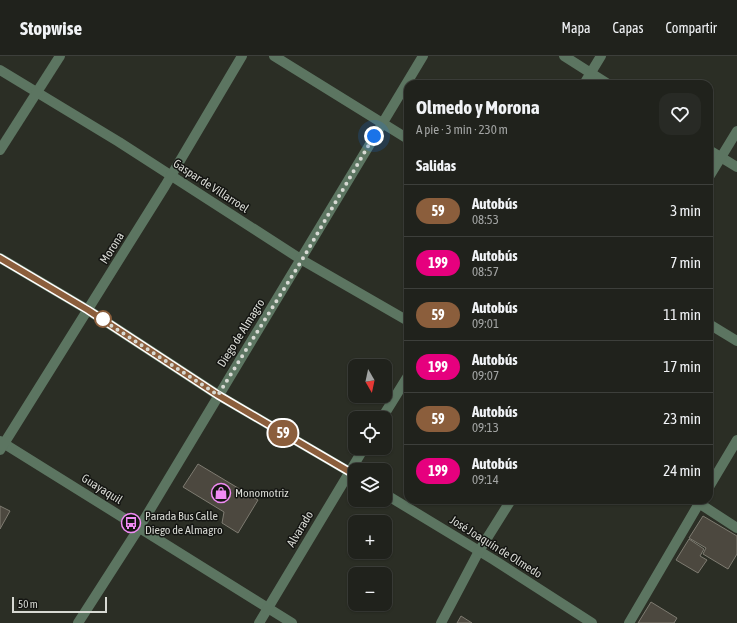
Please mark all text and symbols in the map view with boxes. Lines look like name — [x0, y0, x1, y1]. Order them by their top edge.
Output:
text: Stopwise — [20, 17, 82, 39]
text: Mapa — [562, 20, 591, 36]
text: Capas — [613, 20, 644, 36]
text: Compartir — [666, 20, 717, 36]
button: heart — [659, 93, 701, 135]
text: Olmedo y Morona — [416, 96, 540, 118]
text: A pie · 3 min · 230 m — [416, 122, 508, 137]
your location — [364, 126, 384, 146]
street label: Gaspar de Villarroel — [171, 156, 252, 216]
text: Salidas — [416, 157, 456, 174]
text: Autobús — [472, 195, 517, 212]
text: 3 min — [670, 202, 701, 219]
text: 59 — [431, 203, 445, 219]
text: 08:53 — [472, 212, 499, 227]
street label: Morona — [97, 230, 127, 266]
text: Autobús — [472, 247, 517, 264]
text: 7 min — [670, 254, 701, 271]
text: 199 — [428, 255, 448, 271]
text: 08:57 — [472, 264, 499, 279]
street label: Diego de Almagro — [215, 296, 268, 370]
text: Autobús — [472, 299, 517, 316]
text: 11 min — [663, 306, 701, 323]
text: 59 — [431, 307, 445, 323]
unlabelled marker — [94, 310, 112, 328]
text: 09:01 — [472, 316, 499, 331]
text: Autobús — [472, 351, 517, 368]
text: 17 min — [663, 358, 701, 375]
north arrow — [348, 359, 392, 403]
map controls — [348, 359, 392, 611]
text: 199 — [428, 359, 448, 375]
text: 09:07 — [472, 368, 499, 383]
text: Autobús — [472, 403, 517, 420]
text: 23 min — [663, 410, 701, 427]
button: locate — [348, 411, 392, 455]
text: 59 — [431, 411, 445, 427]
line badge: 59 — [265, 420, 301, 446]
text: 09:13 — [472, 420, 499, 435]
text: 59 — [276, 425, 290, 441]
text: Autobús — [472, 455, 517, 472]
text: 24 min — [663, 462, 701, 479]
button: layers — [348, 463, 392, 507]
text: 199 — [428, 463, 448, 479]
street label: Guayaquil — [79, 471, 126, 507]
text: 09:14 — [472, 472, 499, 487]
shop icon: Monomotriz — [210, 482, 232, 504]
place label: Monomotriz — [235, 486, 289, 500]
street label: Alvarado — [284, 508, 316, 550]
place label: Parada Bus Calle Diego de Almagro — [145, 509, 223, 537]
bus stop icon: Parada Bus Calle Diego de Almagro — [120, 512, 142, 534]
street label: José Joaquín de Olmedo — [447, 513, 545, 581]
button: + — [348, 515, 392, 559]
button: − — [348, 567, 392, 611]
scale bar — [12, 595, 107, 614]
text: 50 m — [18, 598, 38, 610]

